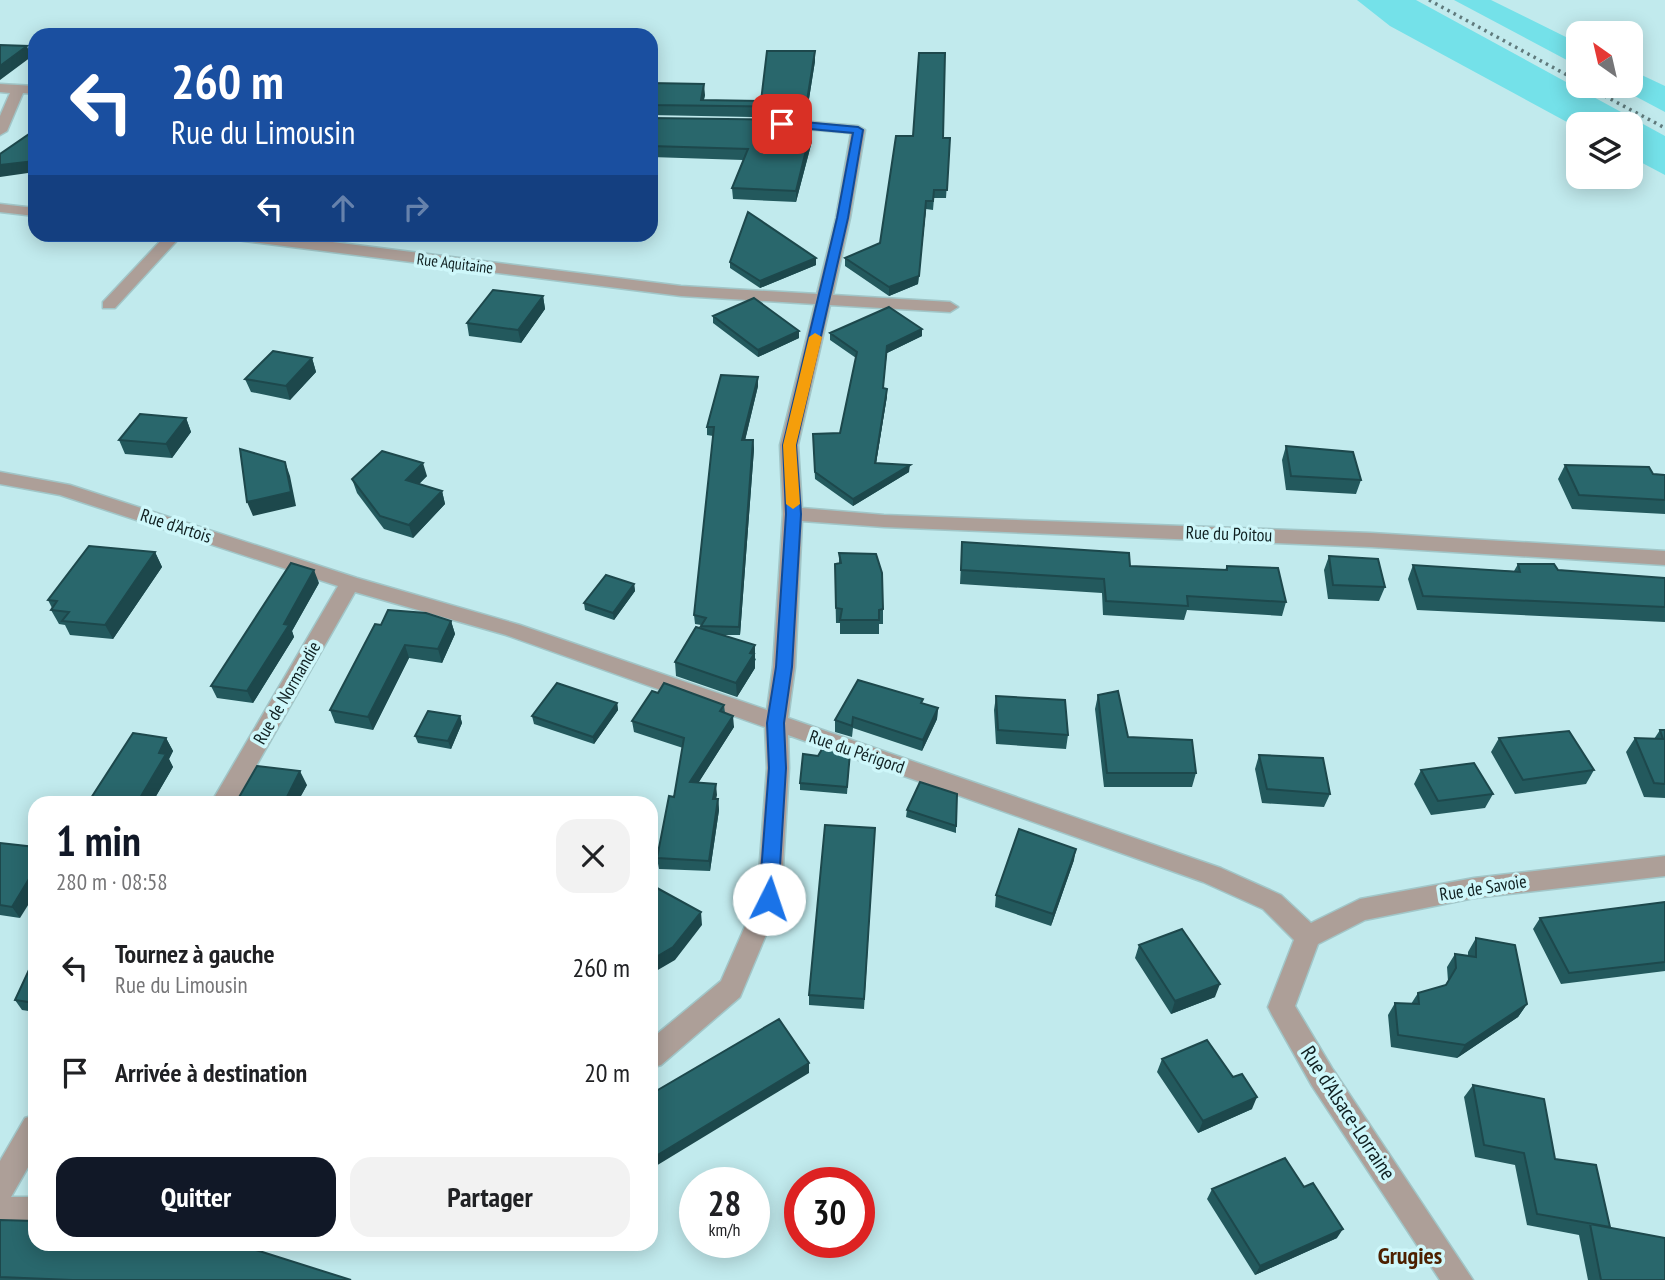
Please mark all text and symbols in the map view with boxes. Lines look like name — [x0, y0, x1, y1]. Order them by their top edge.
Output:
north arrow — [1566, 21, 1643, 98]
map controls — [1566, 21, 1643, 189]
text: 260 m — [171, 49, 284, 113]
icon: left — [56, 56, 147, 147]
pin — [752, 94, 812, 154]
icon: arrive — [763, 105, 801, 143]
text: Rue du Limousin — [171, 111, 355, 153]
button: layers — [1566, 112, 1643, 189]
icon: left — [251, 189, 289, 227]
icon: ahead — [324, 189, 362, 227]
icon: right — [397, 189, 435, 227]
street label: Rue Aquitaine — [416, 248, 494, 278]
street label: Rue d'Artois — [138, 503, 215, 548]
street label: Rue du Poitou — [1185, 520, 1273, 547]
street label: Rue de Normandie — [248, 637, 325, 748]
street label: Rue du Périgord — [806, 724, 908, 779]
text: 1 min — [56, 813, 141, 868]
button: close — [556, 819, 630, 893]
position arrow — [732, 862, 806, 936]
text: 280 m · 08:58 — [56, 867, 168, 896]
street label: Rue de Savoie — [1438, 869, 1528, 906]
text: Tournez à gauche — [115, 937, 275, 970]
icon: left — [56, 949, 94, 987]
text: 260 m — [572, 951, 630, 984]
text: Rue du Limousin — [115, 970, 248, 999]
street label: Rue d'Alsace-Lorraine — [1295, 1041, 1402, 1185]
icon: arrive — [56, 1054, 94, 1092]
text: Arrivée à destination — [115, 1056, 307, 1089]
text: 20 m — [584, 1056, 630, 1089]
button: Quitter — [56, 1157, 336, 1237]
button: Partager — [350, 1157, 630, 1237]
speed limit sign: 30 — [784, 1167, 875, 1258]
text: 28 — [708, 1180, 741, 1226]
text: km/h — [709, 1218, 740, 1241]
district label: Grugies — [1378, 1240, 1442, 1271]

